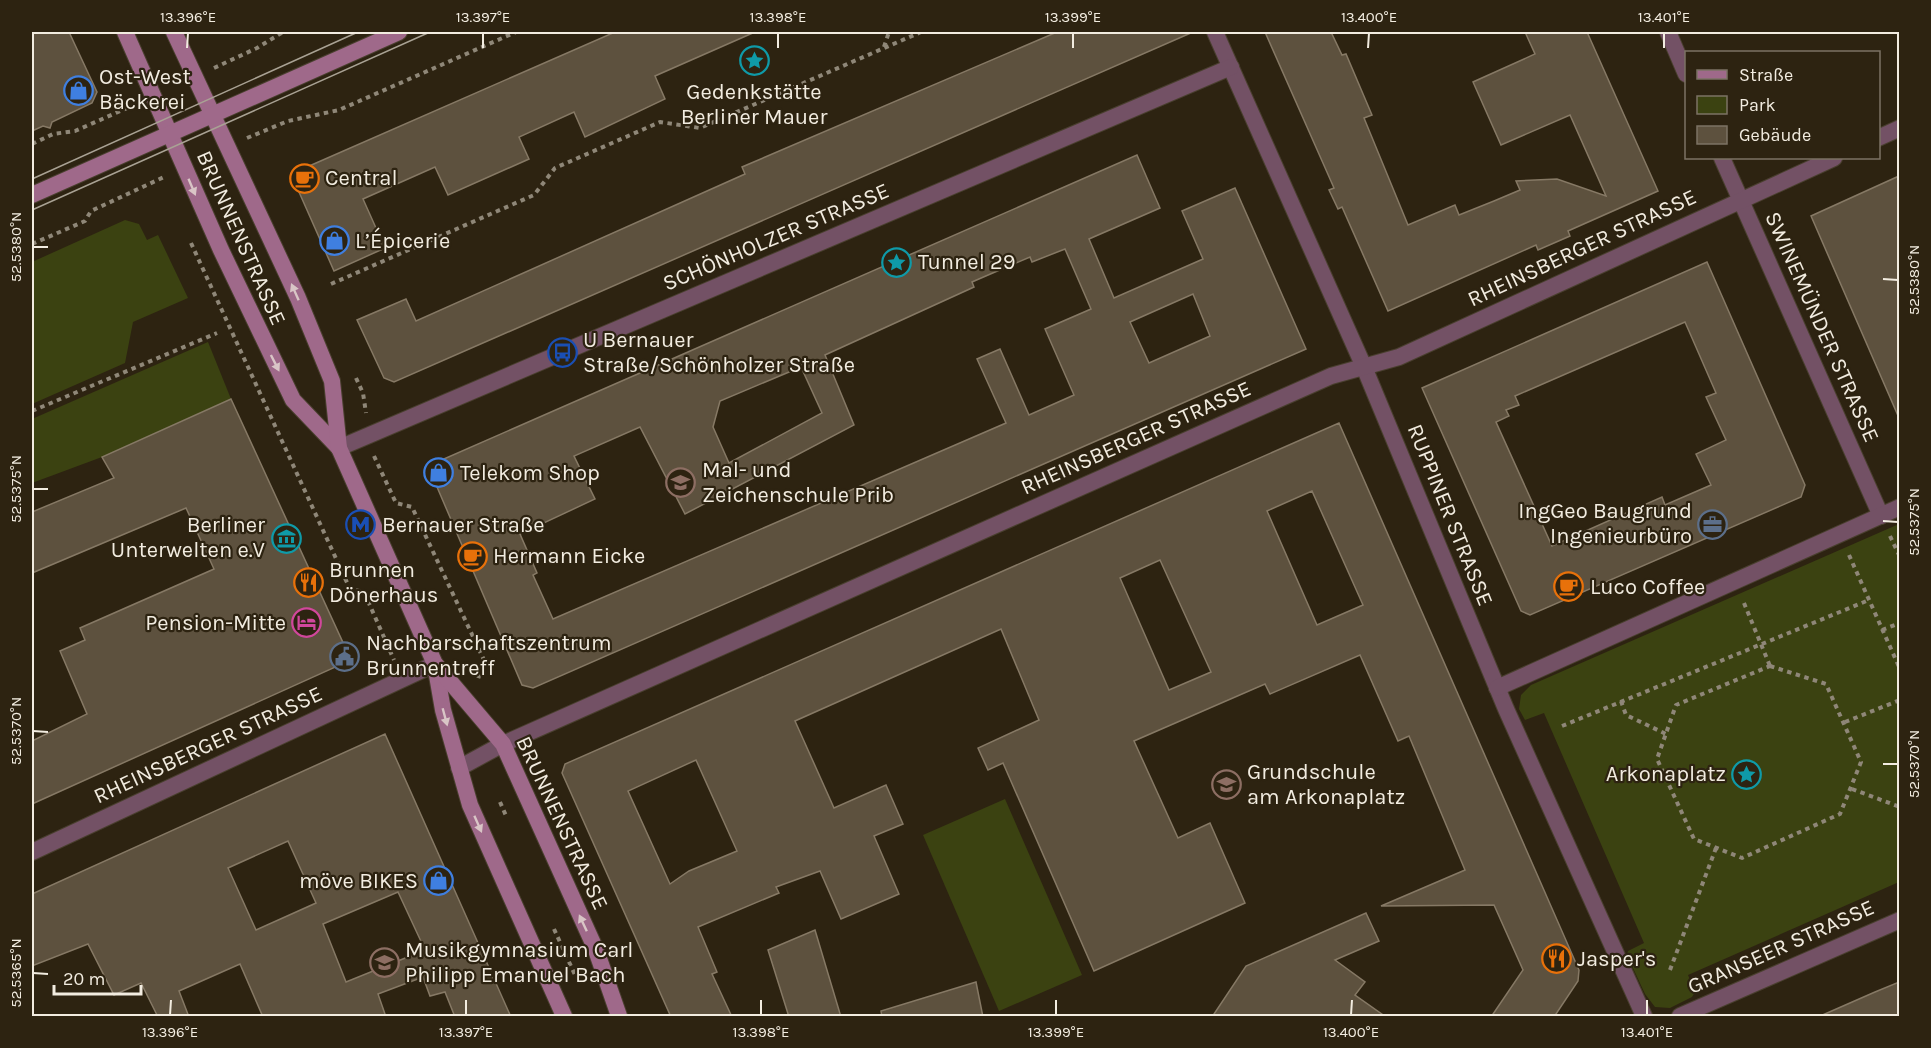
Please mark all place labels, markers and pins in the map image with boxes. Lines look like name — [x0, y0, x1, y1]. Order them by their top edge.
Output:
place icon: Gedenkstätte Berliner Mauer — [738, 44, 770, 76]
place label: Ost-West Bäckerei — [99, 64, 191, 115]
shop icon: Ost-West Bäckerei — [62, 74, 94, 106]
place label: Gedenkstätte Berliner Mauer — [681, 79, 827, 130]
cafe icon: Central — [288, 162, 320, 194]
place label: Central — [325, 165, 398, 191]
shop icon: L’Épicerie — [318, 225, 350, 257]
place label: L’Épicerie — [355, 227, 450, 254]
place icon: Tunnel 29 — [881, 246, 913, 278]
place label: Tunnel 29 — [918, 249, 1016, 275]
place label: U Bernauer Straße/Schönholzer Straße — [583, 327, 855, 378]
bus stop icon: U Bernauer Straße/Schönholzer Straße — [546, 337, 578, 369]
shop icon: Telekom Shop — [423, 457, 455, 489]
place label: Mal- und Zeichenschule Prib — [702, 457, 894, 508]
place label: Telekom Shop — [460, 460, 600, 486]
school or university icon: Mal- und Zeichenschule Prib — [665, 467, 697, 499]
place label: IngGeo Baugrund Ingenieurbüro — [1518, 498, 1692, 549]
office icon: IngGeo Baugrund Ingenieurbüro — [1697, 508, 1729, 540]
metro station icon: Bernauer Straße — [345, 509, 377, 541]
place label: Berliner Unterwelten e.V — [111, 512, 265, 563]
place label: Bernauer Straße — [382, 512, 545, 538]
museum icon: Berliner Unterwelten e.V — [270, 522, 302, 554]
cafe icon: Hermann Eicke — [456, 540, 488, 572]
place label: Hermann Eicke — [493, 543, 645, 569]
place label: Brunnen Dönerhaus — [329, 557, 438, 608]
restaurant icon: Brunnen Dönerhaus — [292, 567, 324, 599]
cafe icon: Luco Coffee — [1553, 571, 1585, 603]
place label: Luco Coffee — [1590, 574, 1705, 600]
hotel icon: Pension-Mitte — [291, 607, 323, 639]
place label: Pension-Mitte — [145, 610, 286, 636]
place label: Nachbarschaftszentrum Brunnentreff — [366, 630, 612, 681]
public building icon: Nachbarschaftszentrum Brunnentreff — [329, 640, 361, 672]
place icon: Arkonaplatz — [1731, 758, 1763, 790]
place label: Grundschule am Arkonaplatz — [1247, 759, 1405, 810]
place label: Arkonaplatz — [1606, 761, 1726, 787]
school or university icon: Grundschule am Arkonaplatz — [1210, 769, 1242, 801]
shop icon: möve BIKES — [423, 865, 455, 897]
place label: möve BIKES — [299, 868, 418, 894]
place label: Musikgymnasium Carl Philipp Emanuel Bach — [405, 937, 633, 988]
restaurant icon: Jasper's — [1540, 943, 1572, 975]
place label: Jasper's — [1577, 946, 1656, 972]
school or university icon: Musikgymnasium Carl Philipp Emanuel Bach — [368, 947, 400, 979]

